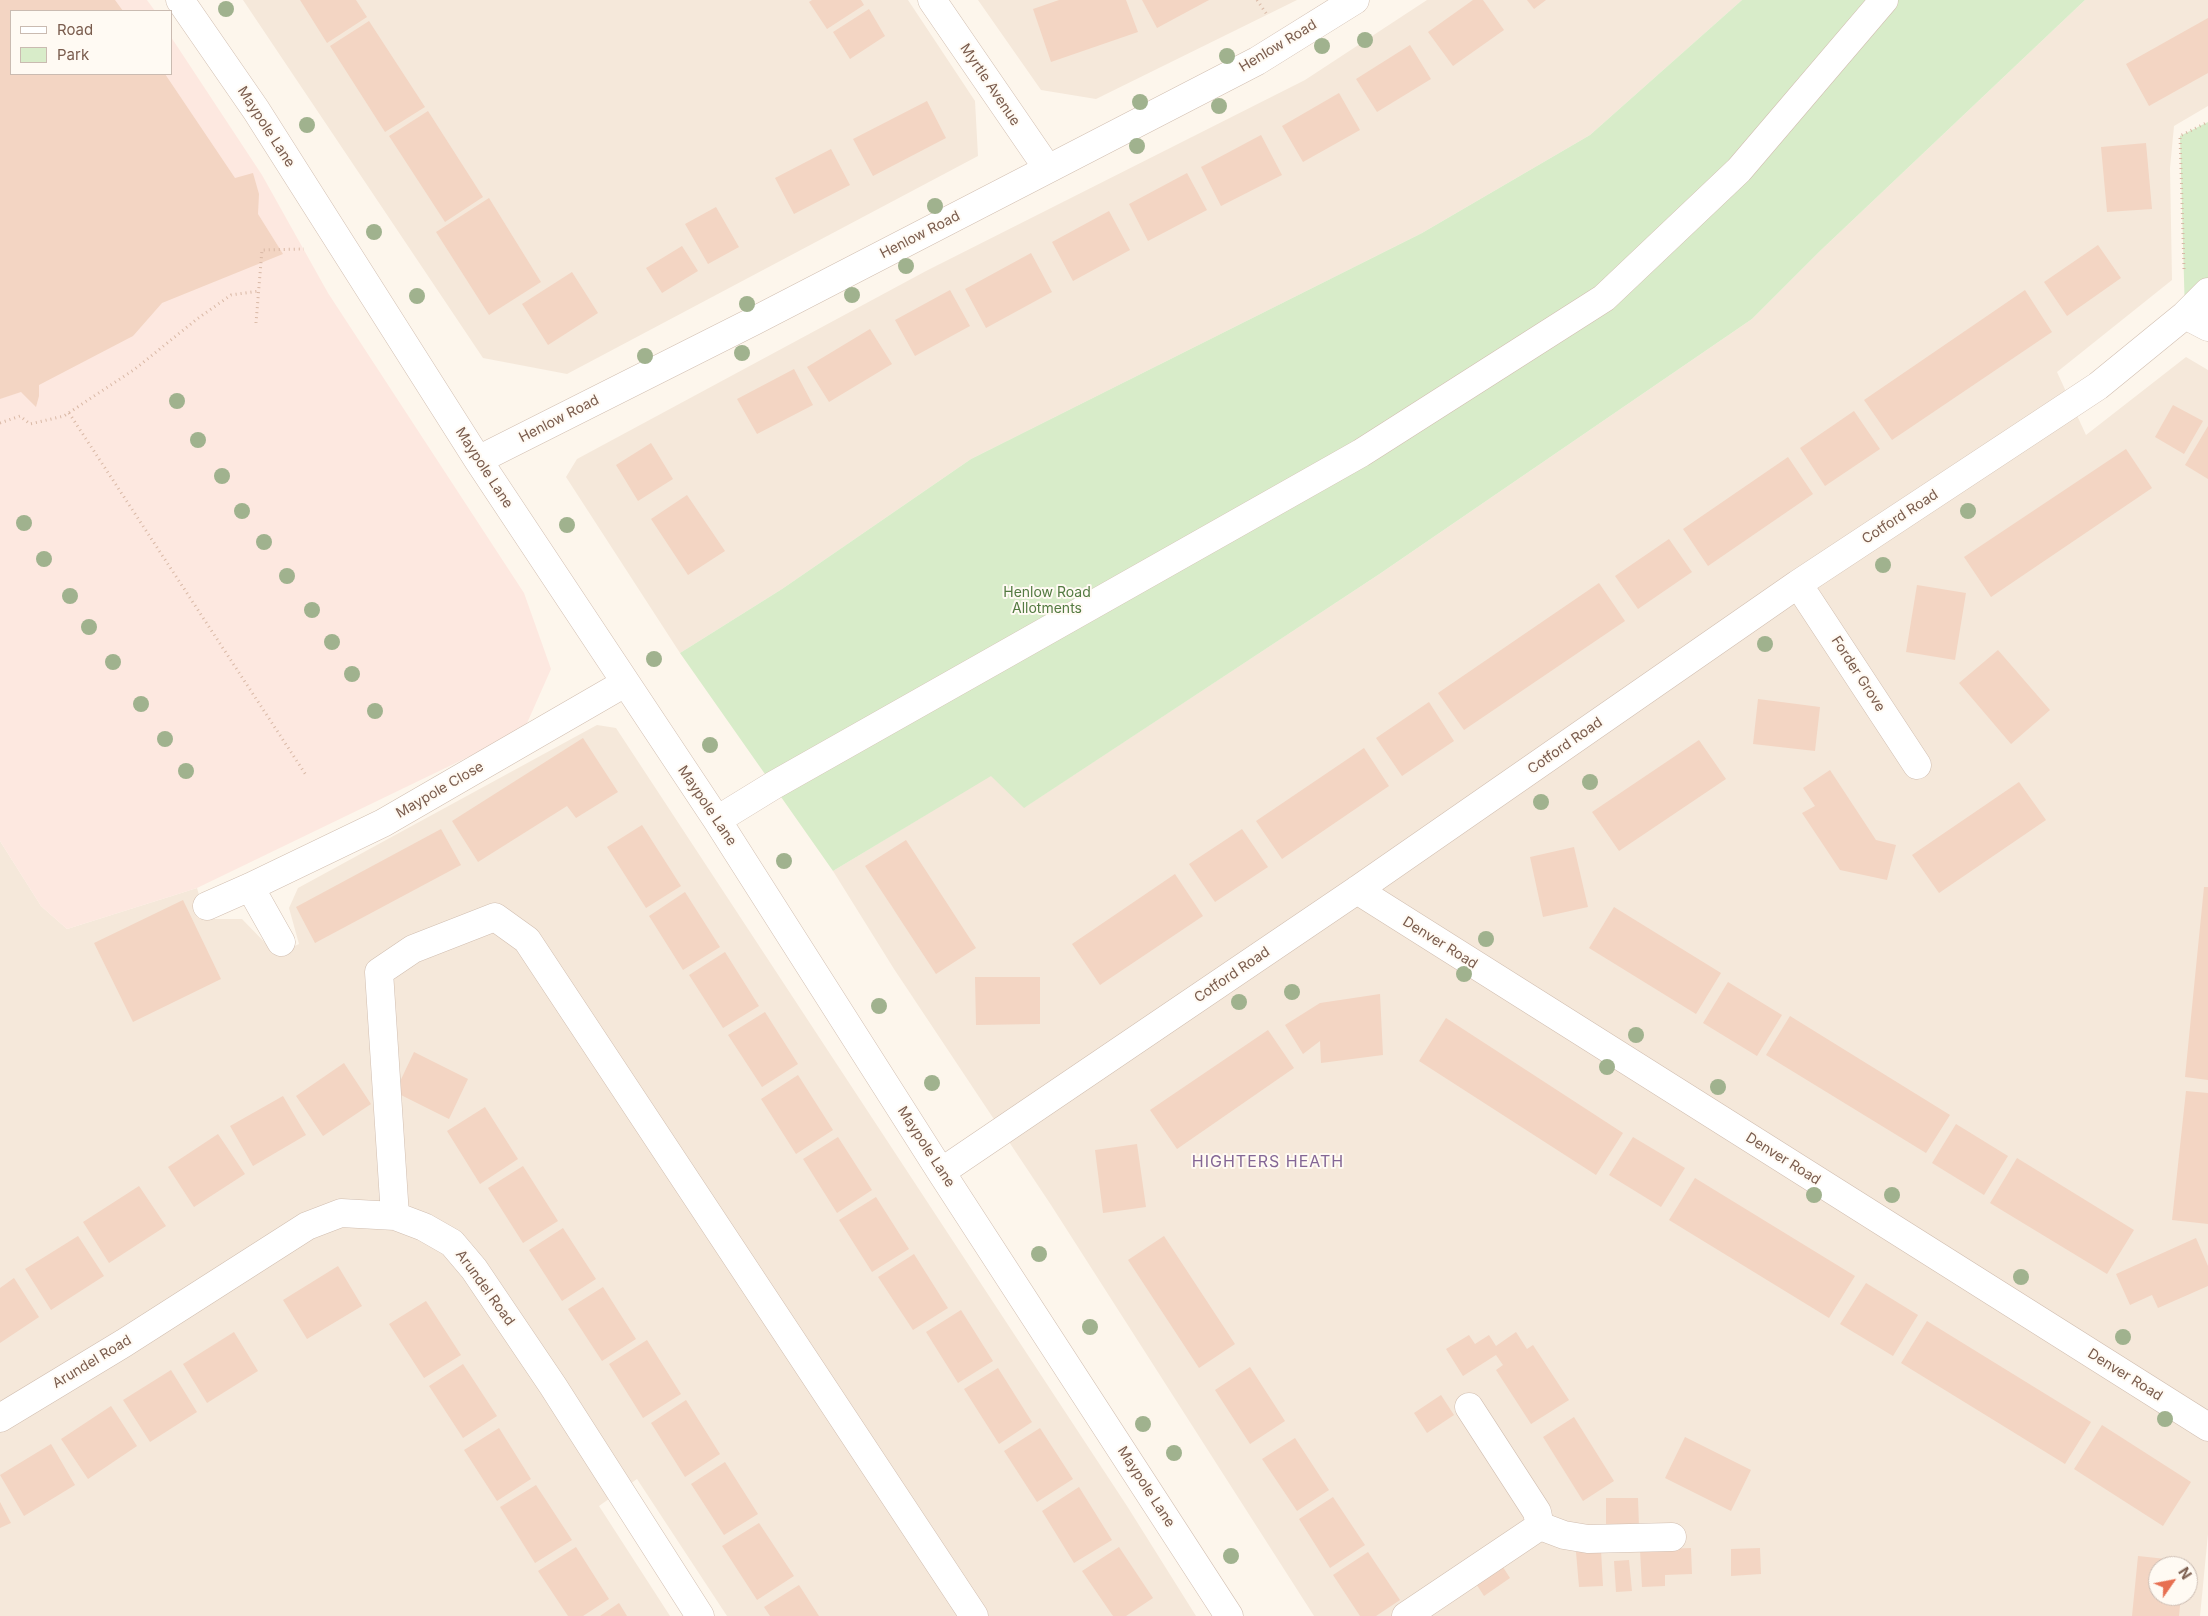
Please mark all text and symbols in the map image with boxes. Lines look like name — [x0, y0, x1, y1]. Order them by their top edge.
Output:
legend — [10, 10, 172, 75]
street label: Henlow Road — [1236, 16, 1320, 76]
text: Road — [57, 20, 93, 39]
street label: Myrtle Avenue — [956, 41, 1024, 129]
text: Park — [57, 45, 89, 64]
street label: Maypole Lane — [234, 83, 298, 171]
street label: Henlow Road — [877, 208, 963, 262]
street label: Henlow Road — [516, 392, 602, 446]
street label: Maypole Lane — [452, 424, 516, 512]
street label: Cotford Road — [1859, 486, 1941, 548]
park label: Henlow Road Allotments — [1003, 585, 1091, 618]
street label: Forder Grove — [1827, 633, 1889, 715]
street label: Cotford Road — [1524, 714, 1606, 778]
street label: Maypole Close — [393, 758, 487, 822]
street label: Maypole Lane — [674, 763, 740, 849]
street label: Denver Road — [1399, 913, 1481, 973]
street label: Cotford Road — [1191, 944, 1273, 1006]
street label: Maypole Lane — [894, 1103, 958, 1191]
street label: Denver Road — [1742, 1129, 1824, 1189]
district label: HIGHTERS HEATH — [1190, 1152, 1346, 1172]
street label: Arundel Road — [452, 1247, 518, 1329]
street label: Arundel Road — [49, 1332, 135, 1392]
street label: Denver Road — [2084, 1345, 2166, 1405]
street label: Maypole Lane — [1114, 1443, 1178, 1531]
north arrow — [2148, 1556, 2198, 1606]
text: N — [2175, 1564, 2195, 1582]

